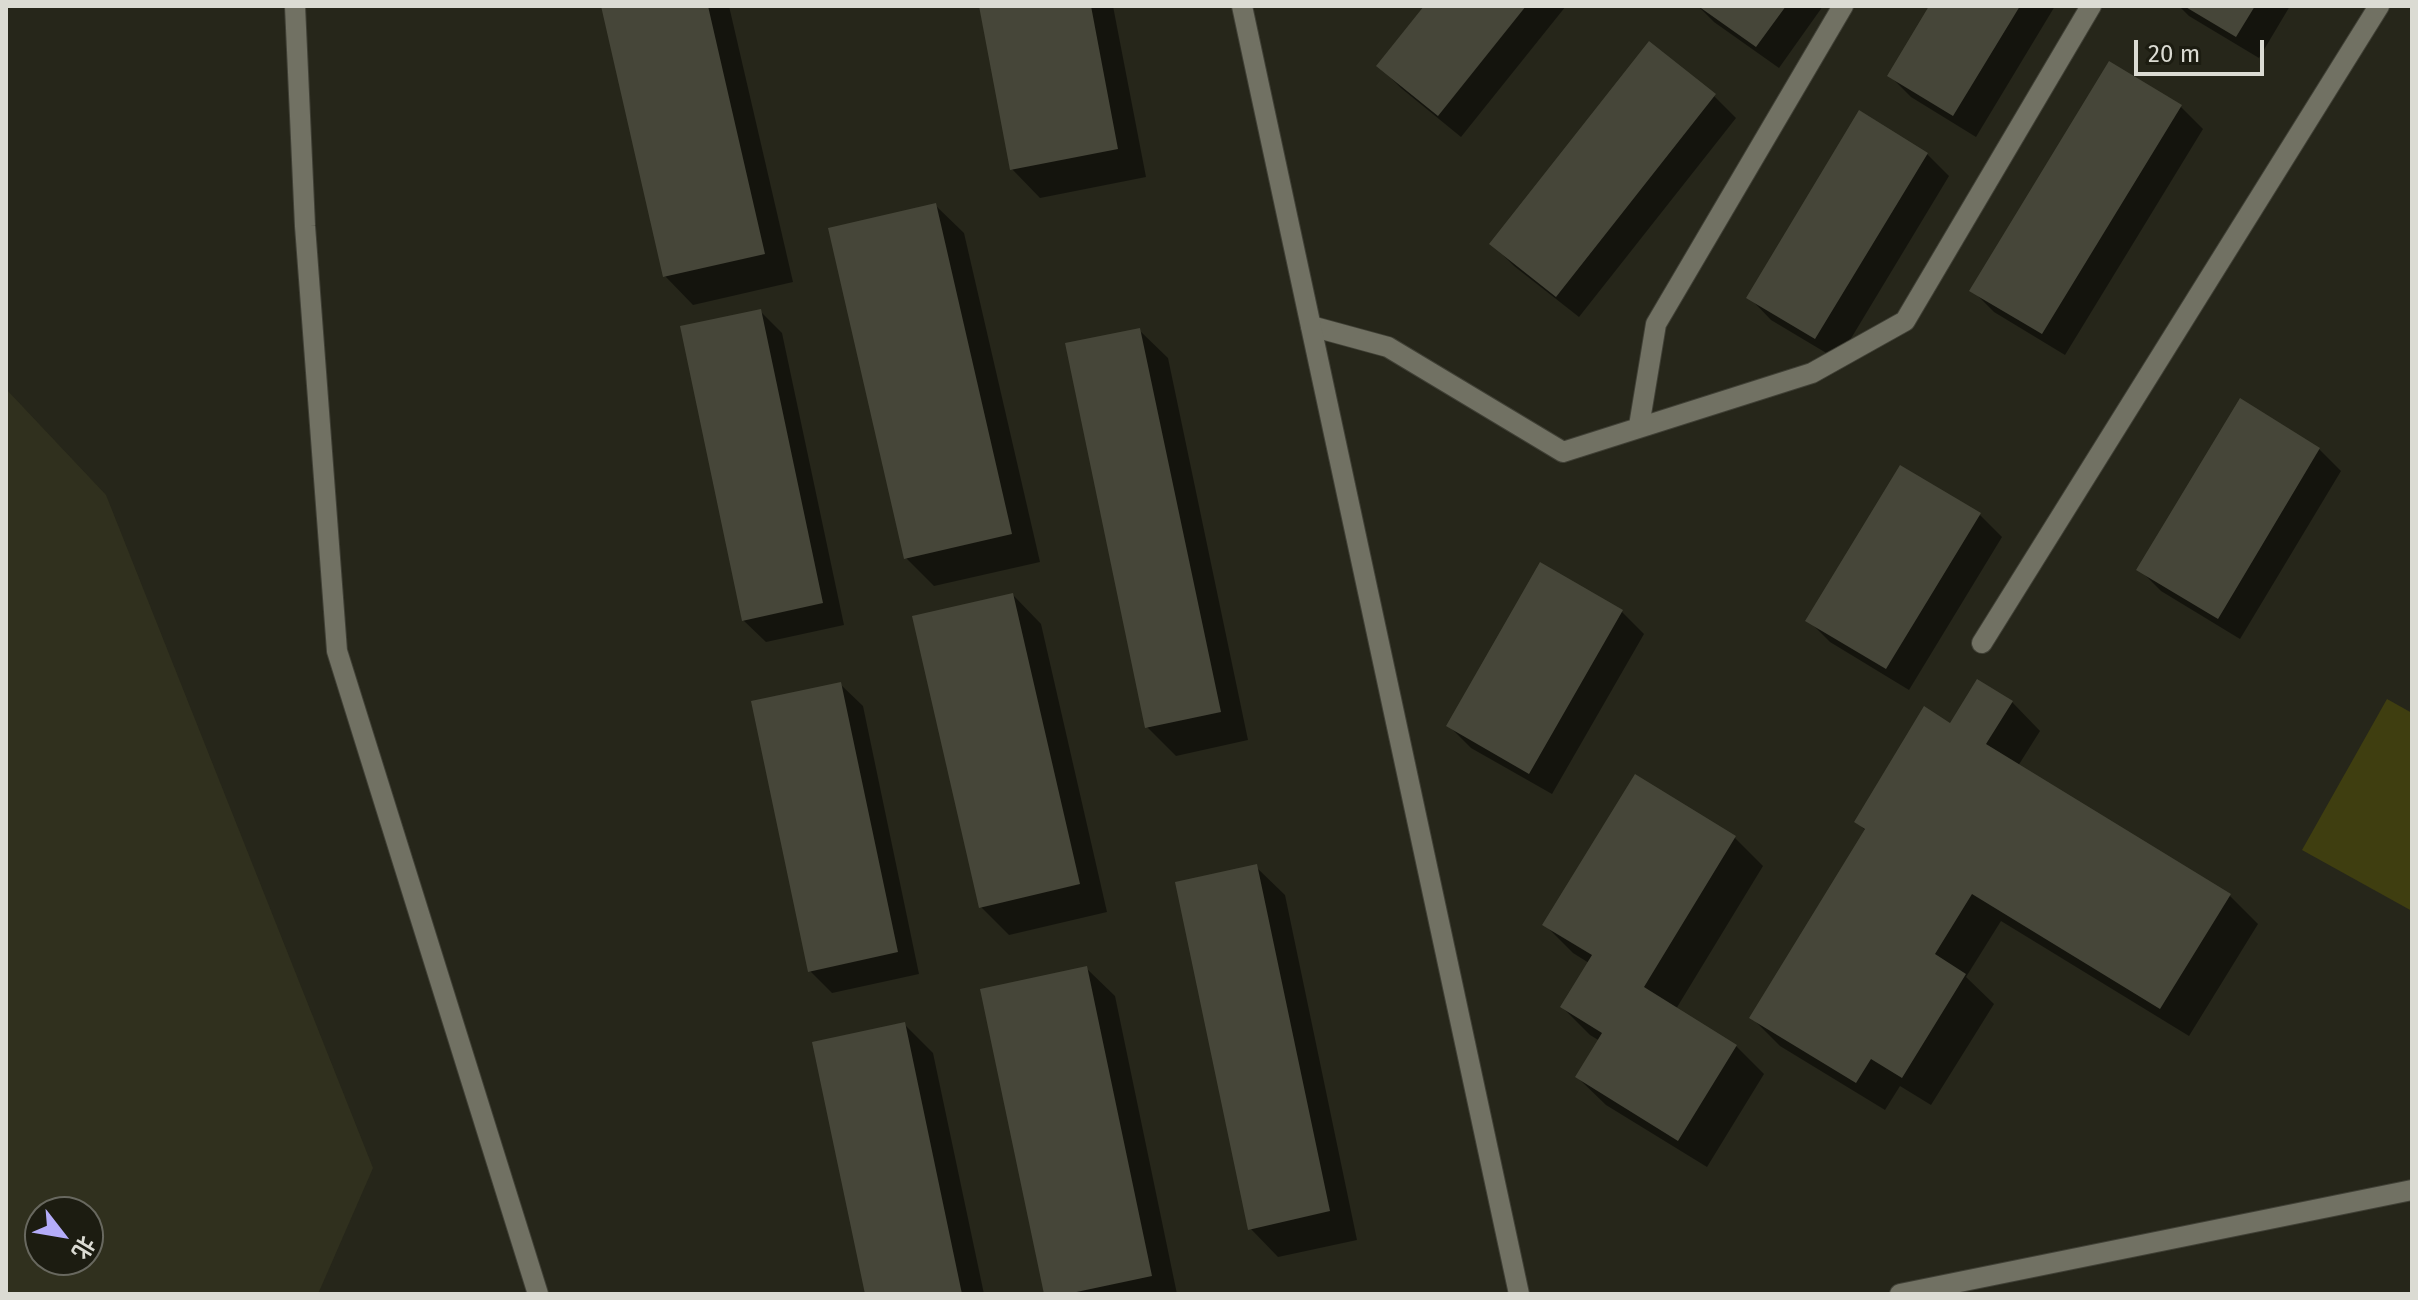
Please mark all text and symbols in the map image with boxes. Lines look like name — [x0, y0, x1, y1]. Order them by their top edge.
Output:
scale bar — [2138, 24, 2268, 74]
text: 20 m — [2148, 40, 2200, 68]
north arrow — [24, 1196, 104, 1276]
text: 北 — [66, 1231, 101, 1264]

